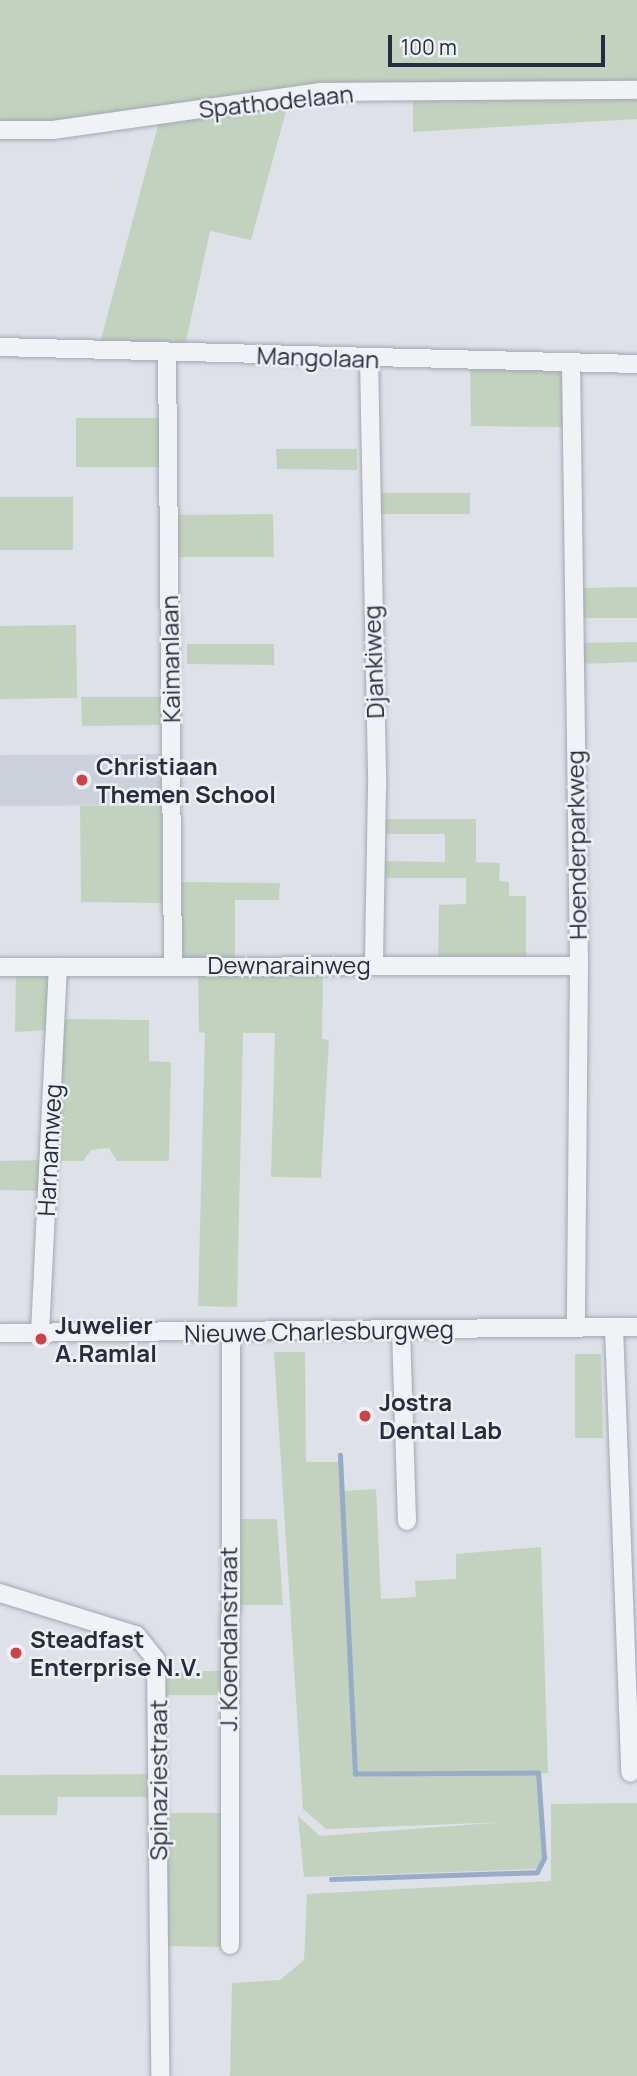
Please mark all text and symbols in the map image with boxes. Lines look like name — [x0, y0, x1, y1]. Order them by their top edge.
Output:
scale bar — [392, 21, 609, 65]
text: 100 m — [401, 33, 457, 61]
street label: Spathodelaan — [197, 79, 355, 123]
street label: Mangolaan — [256, 340, 380, 374]
street label: Kaimanlaan — [154, 595, 186, 723]
street label: Djankiweg — [357, 605, 389, 719]
street label: Hoenderparkweg — [560, 750, 592, 940]
place label: Christiaan Themen School — [96, 752, 276, 808]
marker: Christiaan Themen School — [74, 772, 90, 788]
street label: Dewnarainweg — [207, 951, 371, 979]
street label: Harnamweg — [31, 1083, 67, 1217]
place label: Juwelier A.Ramlal — [55, 1311, 157, 1367]
street label: Nieuwe Charlesburgweg — [184, 1314, 454, 1348]
marker: Juwelier A.Ramlal — [33, 1331, 49, 1347]
place label: Jostra Dental Lab — [379, 1388, 502, 1444]
marker: Jostra Dental Lab — [357, 1408, 373, 1424]
street label: J. Koendanstraat — [214, 1547, 242, 1731]
place label: Steadfast Enterprise N.V. — [30, 1625, 202, 1681]
marker: Steadfast Enterprise N.V. — [8, 1645, 24, 1661]
street label: Spinaziestraat — [144, 1699, 172, 1861]

